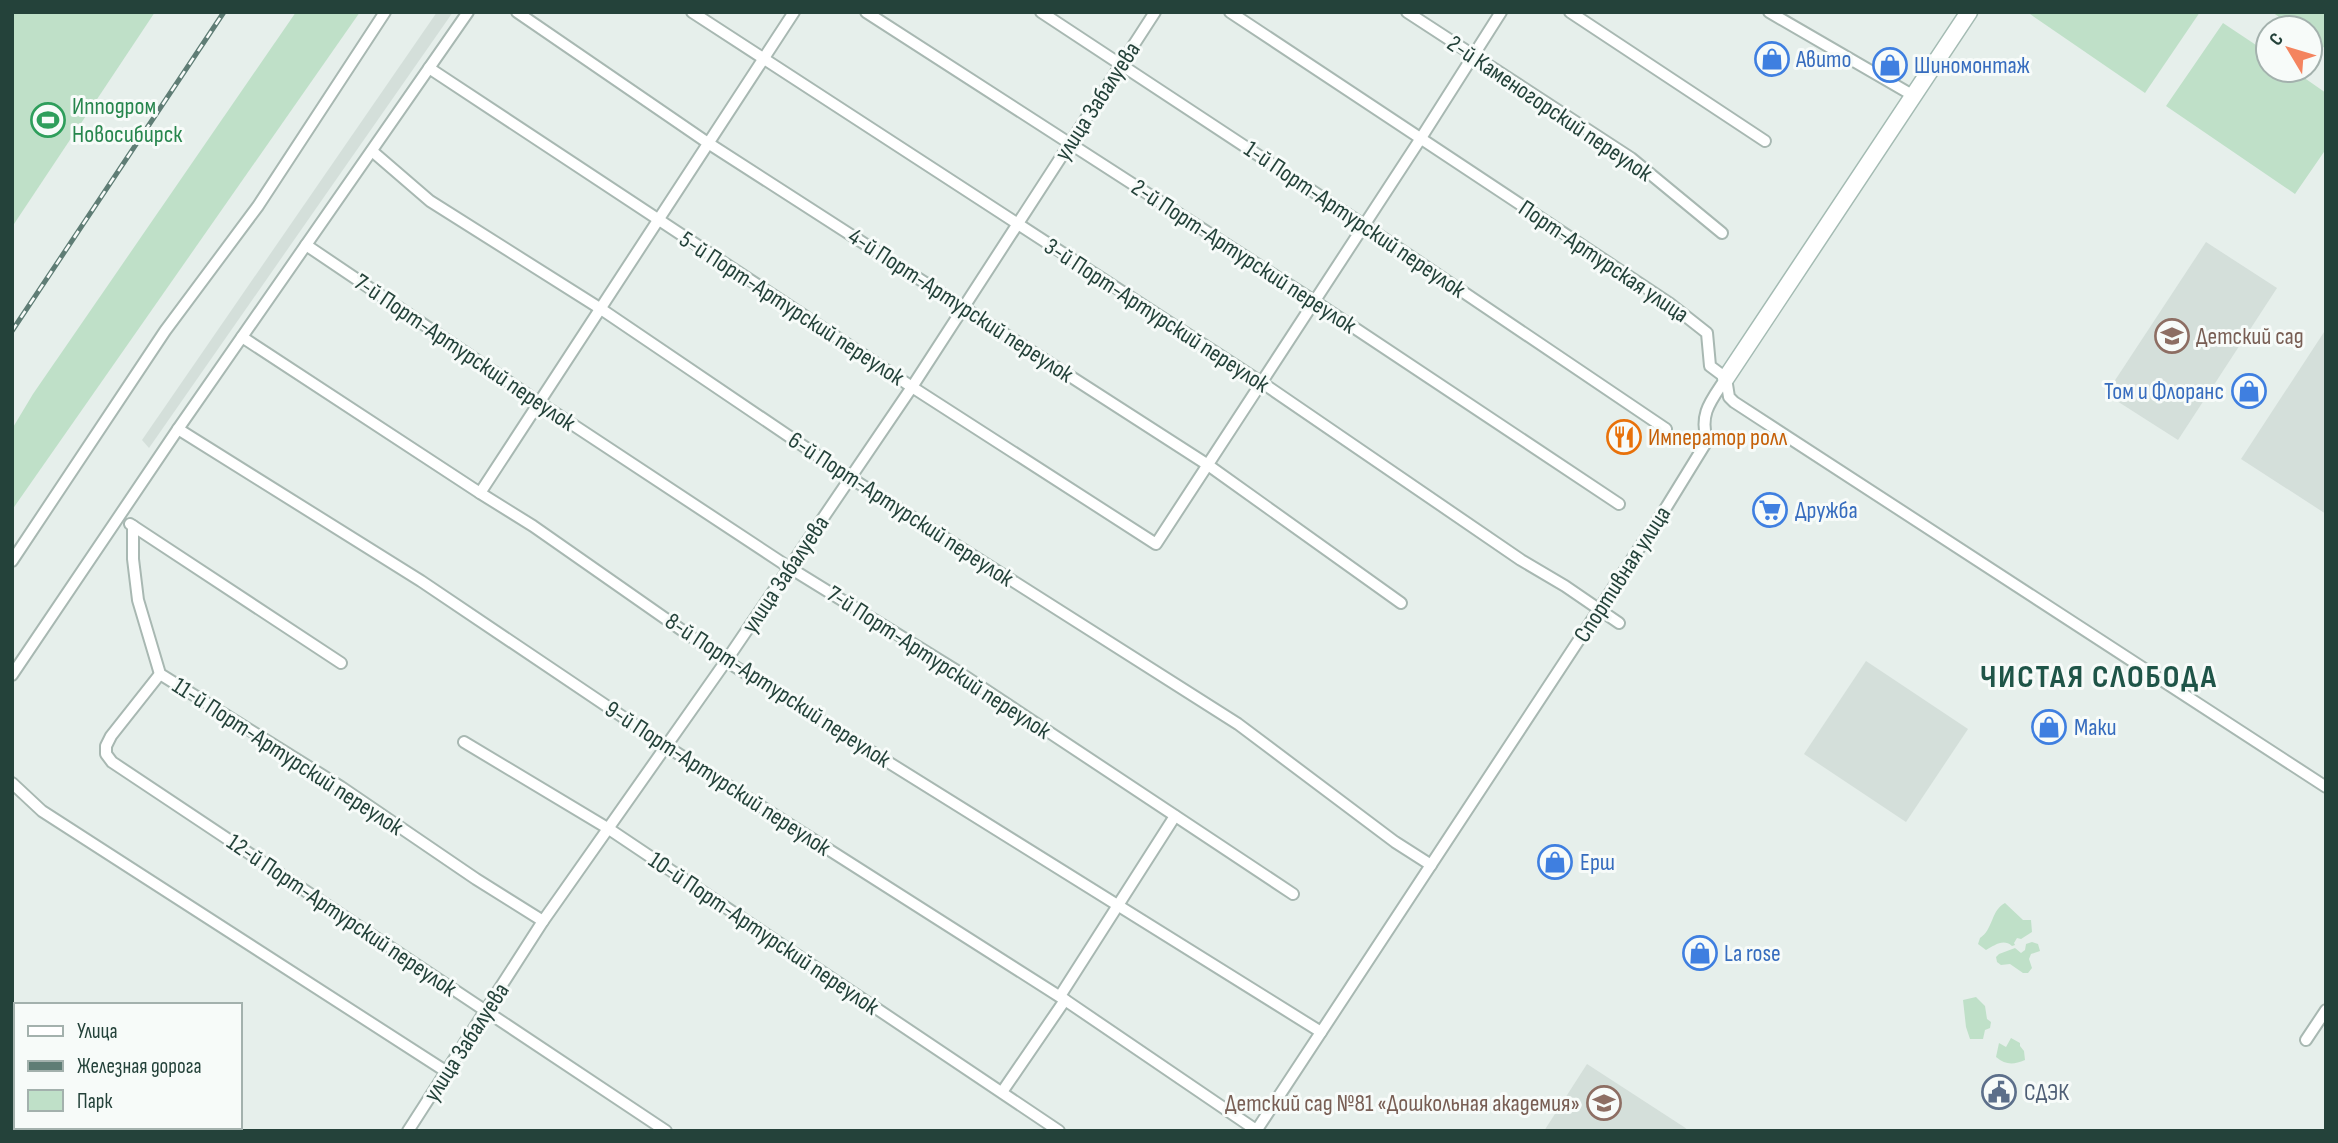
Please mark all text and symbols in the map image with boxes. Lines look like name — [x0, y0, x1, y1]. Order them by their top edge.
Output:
north arrow — [2254, 14, 2324, 84]
text: С — [2265, 28, 2289, 50]
street label: 2-й Каменогорский переулок — [1442, 29, 1659, 188]
street label: улица Забалуева — [1048, 36, 1147, 166]
shop icon: Авито — [1753, 40, 1791, 78]
place label: Авито — [1795, 45, 1851, 74]
shop icon: Шиномонтаж — [1871, 46, 1909, 84]
place label: Шиномонтаж — [1914, 51, 2030, 80]
place label: Ипподром Новосибирск — [72, 92, 183, 149]
sports icon: Ипподром Новосибирск — [29, 101, 67, 139]
street label: 1-й Порт-Артурский переулок — [1238, 134, 1472, 305]
street label: 2-й Порт-Артурский переулок — [1126, 173, 1362, 341]
street label: Порт-Артурская улица — [1513, 194, 1694, 329]
street label: 4-й Порт-Артурский переулок — [843, 222, 1079, 390]
street label: 5-й Порт-Артурский переулок — [674, 225, 910, 392]
street label: 3-й Порт-Артурский переулок — [1039, 232, 1275, 400]
street label: 7-й Порт-Артурский переулок — [348, 267, 582, 438]
school or university icon: Детский сад — [2153, 317, 2191, 355]
place label: Детский сад — [2196, 322, 2304, 351]
shop icon: Том и Флоранс — [2230, 372, 2268, 410]
place label: Том и Флоранс — [2104, 377, 2224, 406]
restaurant icon: Император ролл — [1605, 418, 1643, 456]
place label: Император ролл — [1648, 423, 1788, 452]
street label: 6-й Порт-Артурский переулок — [783, 426, 1020, 594]
supermarket icon: Дружба — [1751, 491, 1789, 529]
place label: Дружба — [1795, 496, 1858, 525]
street label: Спортивная улица — [1568, 501, 1677, 648]
street label: улица Забалуева — [735, 510, 835, 639]
street label: 7-й Порт-Артурский переулок — [821, 579, 1057, 746]
street label: 8-й Порт-Артурский переулок — [660, 607, 897, 775]
district label: ЧИСТАЯ СЛОБОДА — [1980, 658, 2218, 697]
street label: 11-й Порт-Артурский переулок — [167, 671, 409, 842]
street label: 9-й Порт-Артурский переулок — [600, 695, 837, 863]
shop icon: Маки — [2030, 708, 2068, 746]
place label: Маки — [2074, 713, 2117, 742]
street label: 12-й Порт-Артурский переулок — [221, 828, 463, 1004]
shop icon: Ерш — [1536, 843, 1574, 881]
street label: 10-й Порт-Артурский переулок — [643, 845, 885, 1022]
place label: Ерш — [1580, 848, 1615, 877]
shop icon: La rose — [1681, 934, 1719, 972]
place label: La rose — [1724, 939, 1781, 968]
street label: улица Забалуева — [417, 977, 516, 1107]
legend — [14, 1003, 242, 1129]
text: Улица — [77, 1019, 118, 1044]
text: Железная дорога — [77, 1054, 202, 1079]
public building icon: СДЭК — [1980, 1073, 2018, 1111]
place label: СДЭК — [2024, 1078, 2069, 1107]
school or university icon: Детский сад №81 «Дошкольная академия» — [1585, 1084, 1623, 1122]
text: Парк — [77, 1089, 112, 1114]
place label: Детский сад №81 «Дошкольная академия» — [1225, 1089, 1580, 1118]

